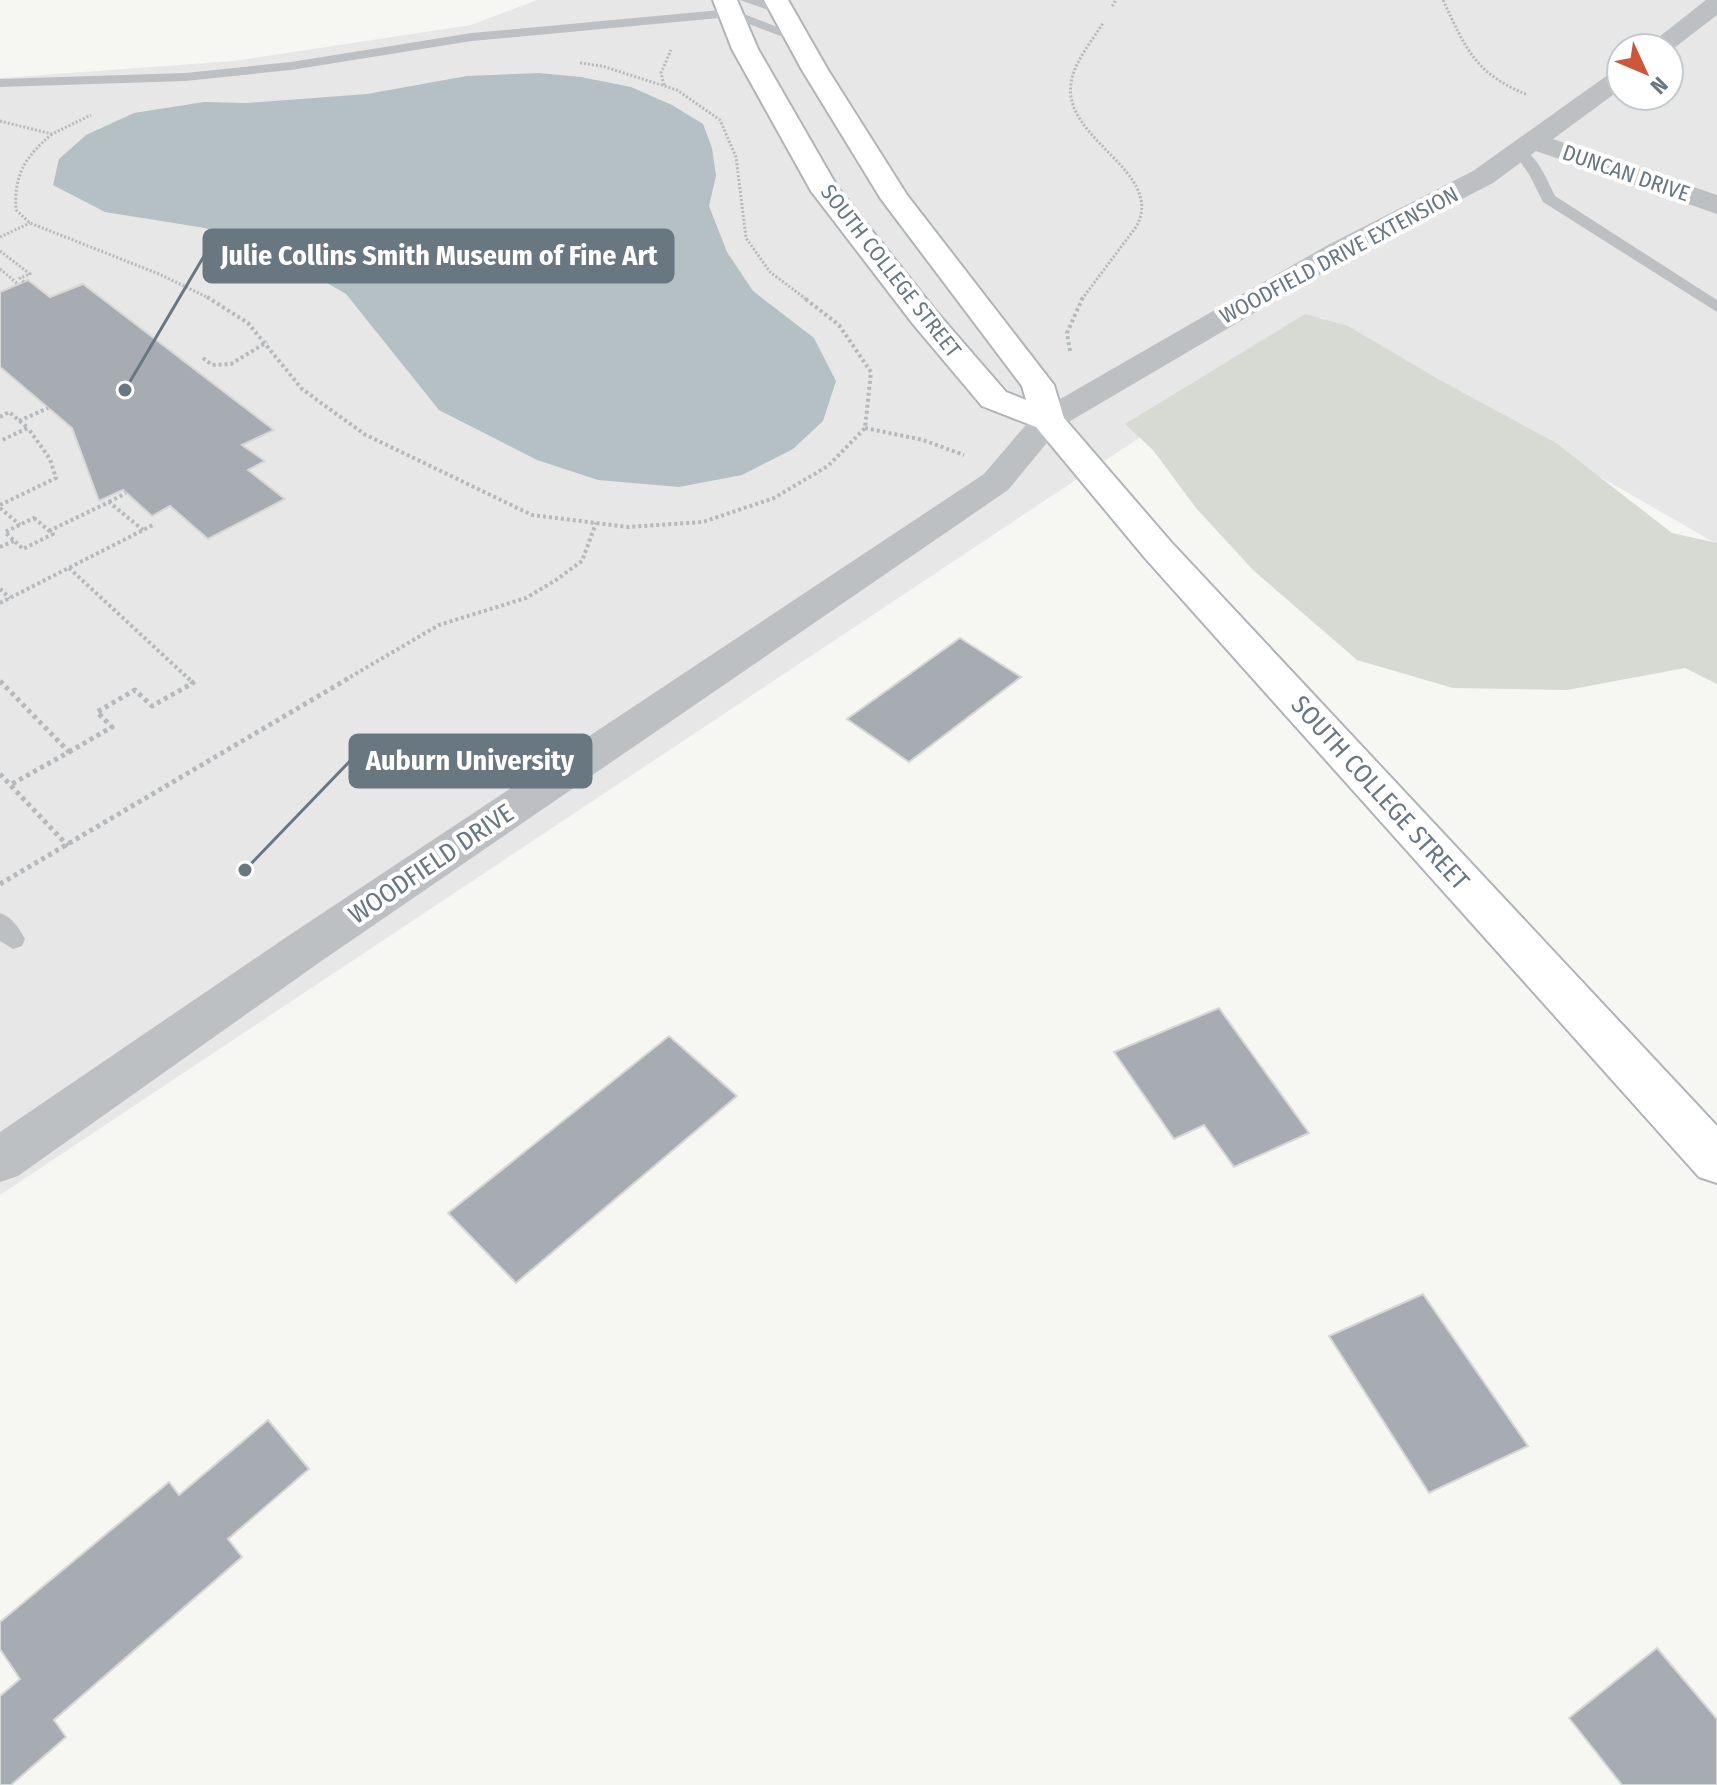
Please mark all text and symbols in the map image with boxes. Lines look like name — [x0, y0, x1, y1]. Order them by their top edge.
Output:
north arrow — [1605, 32, 1685, 112]
text: N — [1645, 71, 1673, 100]
street label: DUNCAN DRIVE — [1559, 139, 1693, 207]
street label: SOUTH COLLEGE STREET — [815, 179, 967, 363]
street label: WOODFIELD DRIVE EXTENSION — [1215, 181, 1463, 329]
callout: Julie Collins Smith Museum of Fine Art — [204, 230, 673, 282]
text: Julie Collins Smith Museum of Fine Art — [219, 239, 659, 272]
street label: SOUTH COLLEGE STREET — [1285, 690, 1475, 896]
callout: Auburn University — [350, 735, 591, 787]
text: Auburn University — [365, 744, 575, 777]
street label: WOODFIELD DRIVE — [343, 797, 519, 931]

